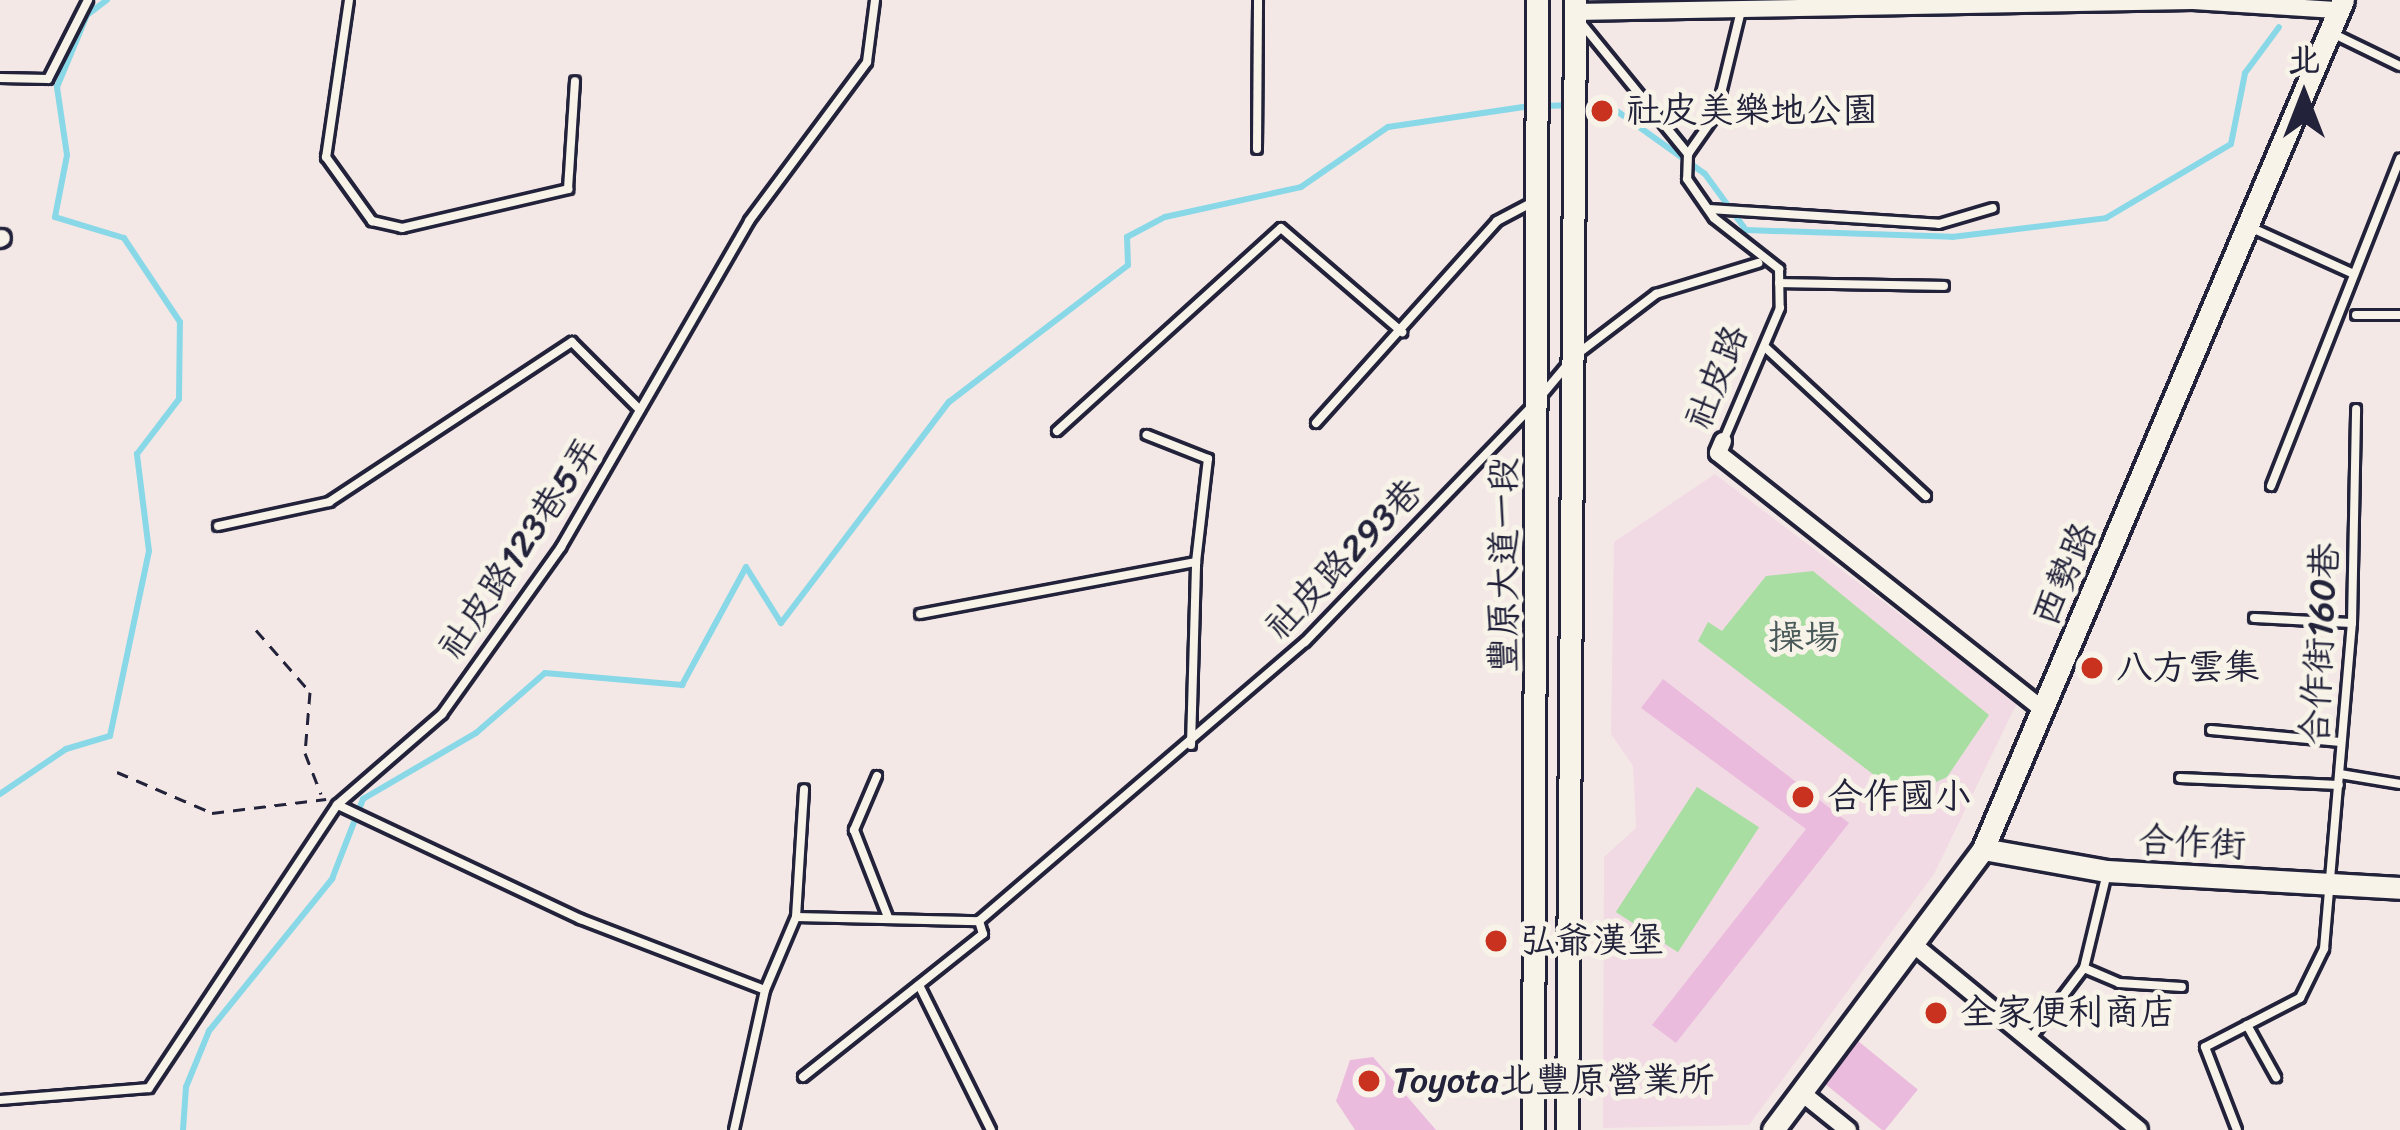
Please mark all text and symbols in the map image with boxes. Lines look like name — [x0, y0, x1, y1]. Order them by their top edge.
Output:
text: 北 — [2288, 31, 2321, 89]
north arrow — [2244, 36, 2364, 156]
place label: 社皮美樂地公園 — [1626, 89, 1878, 133]
marker: 社皮美樂地公園 — [1589, 98, 1615, 124]
street label: 社皮路 — [1677, 319, 1757, 435]
street label: 社皮路123巷5弄 — [430, 429, 610, 667]
street label: 豐原大道一段 — [1482, 457, 1526, 673]
street label: 社皮路293巷 — [1257, 470, 1431, 648]
street label: 西勢路 — [2024, 516, 2106, 632]
street label: 合作街160巷 — [2293, 542, 2347, 746]
park label: 操場 — [1768, 616, 1840, 660]
place label: 八方雲集 — [2116, 646, 2260, 690]
marker: 八方雲集 — [2079, 655, 2105, 681]
place label: 合作國小 — [1827, 775, 1971, 819]
marker: 合作國小 — [1790, 784, 1816, 810]
street label: 合作街 — [2137, 819, 2247, 867]
place label: 弘爺漢堡 — [1520, 919, 1664, 963]
marker: 弘爺漢堡 — [1483, 928, 1509, 954]
place label: 全家便利商店 — [1960, 991, 2176, 1035]
marker: 全家便利商店 — [1923, 1000, 1949, 1026]
place label: Toyota北豐原營業所 — [1393, 1059, 1715, 1103]
marker: Toyota北豐原營業所 — [1356, 1068, 1382, 1094]

